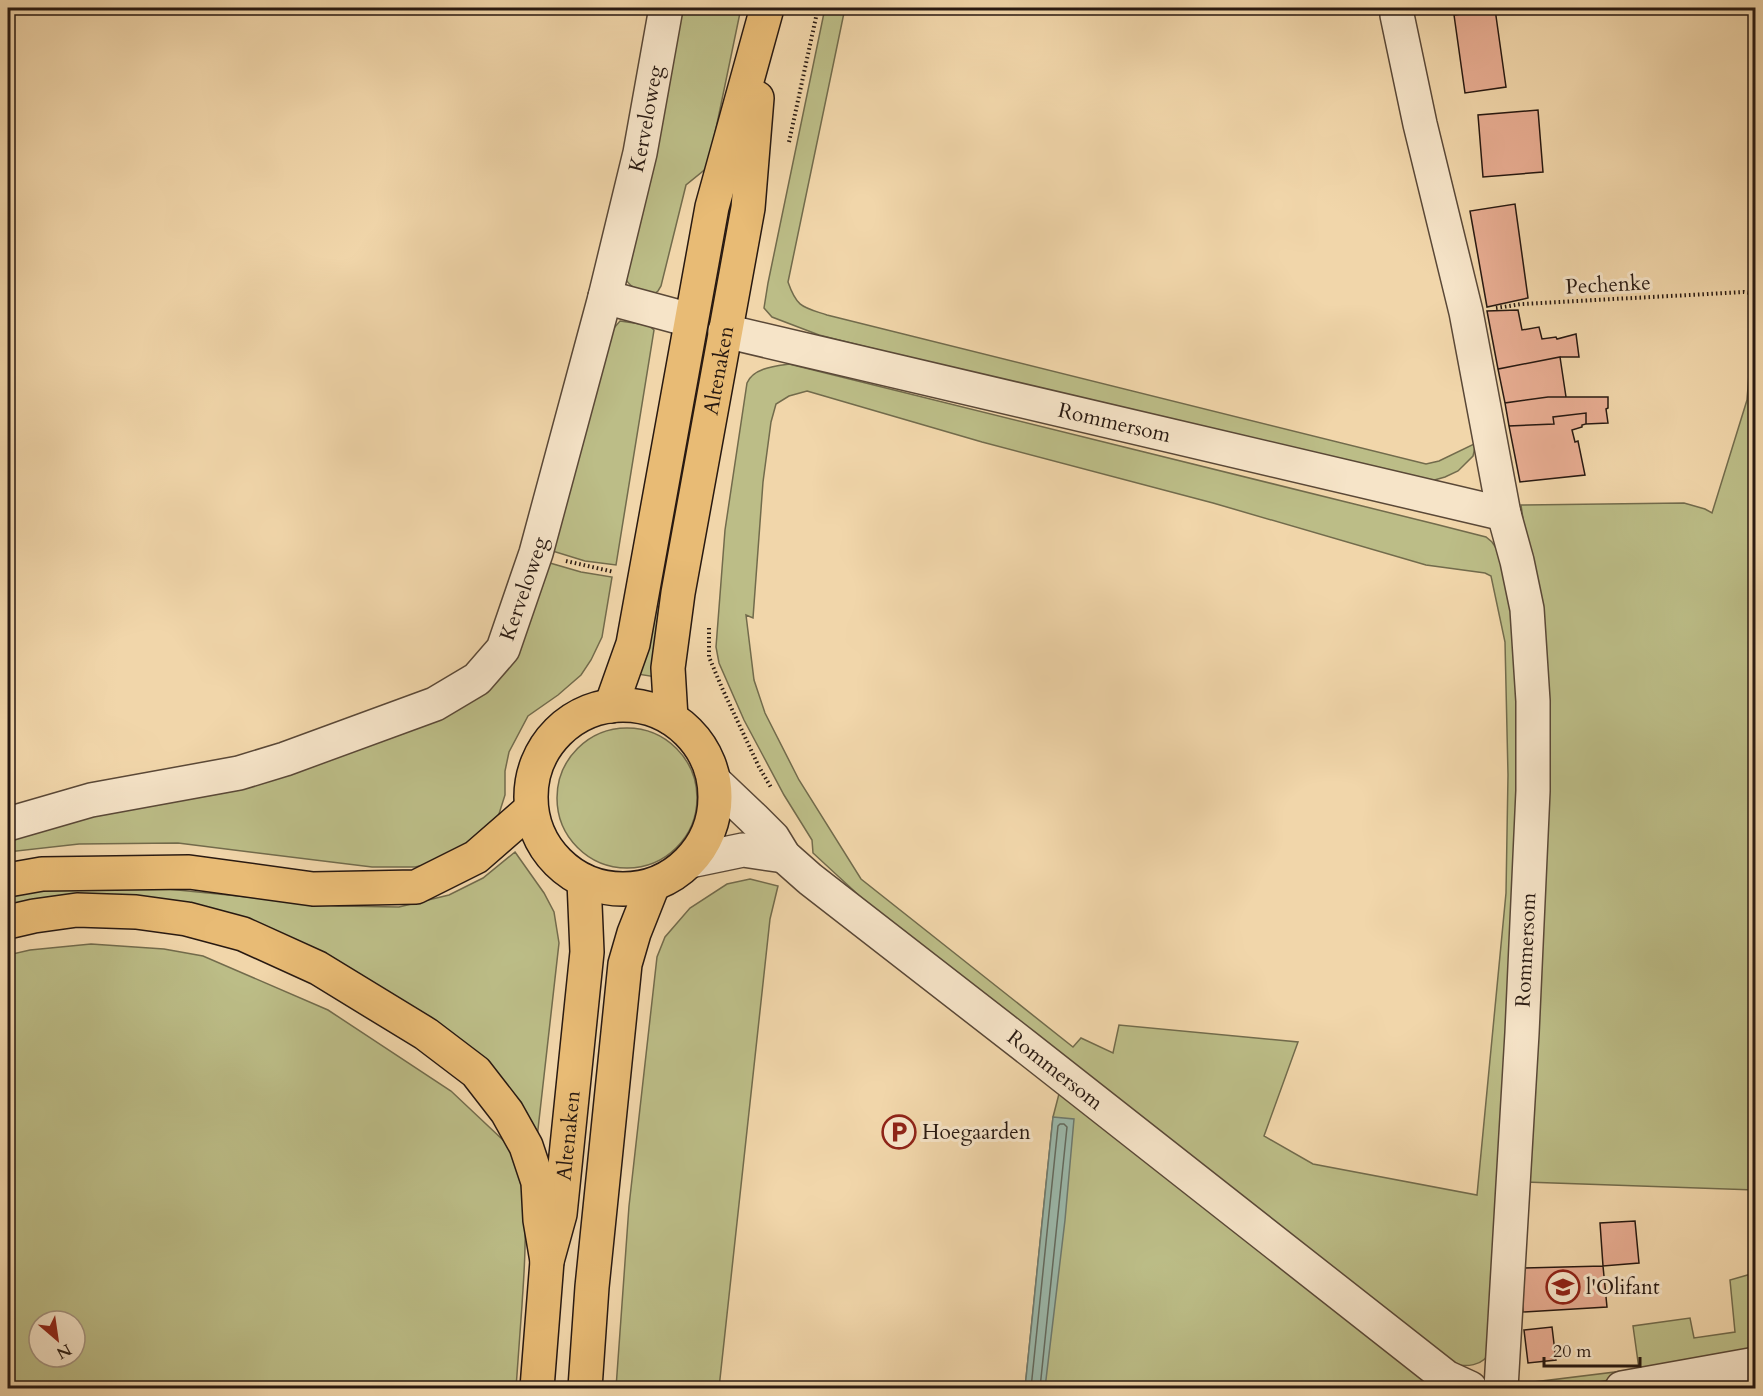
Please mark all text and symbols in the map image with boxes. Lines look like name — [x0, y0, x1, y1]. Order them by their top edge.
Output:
street label: Kerveloweg — [621, 63, 670, 175]
street label: Pechenke — [1565, 268, 1651, 302]
street label: Altenaken — [696, 323, 741, 417]
street label: Rommersom — [1055, 395, 1174, 450]
street label: Kerveloweg — [492, 533, 554, 644]
street label: Rommersom — [1509, 892, 1543, 1008]
street label: Rommersom — [1001, 1023, 1109, 1117]
street label: Altenaken — [549, 1089, 587, 1182]
parking icon: Hoegaarden — [881, 1114, 917, 1150]
place label: Hoegaarden — [922, 1118, 1031, 1147]
school or university icon: l'Olifant — [1545, 1269, 1581, 1305]
place label: l'Olifant — [1586, 1273, 1660, 1302]
north arrow — [27, 1309, 87, 1369]
scale bar — [1544, 1330, 1640, 1368]
text: N — [52, 1338, 75, 1364]
text: 20 m — [1553, 1339, 1592, 1364]

